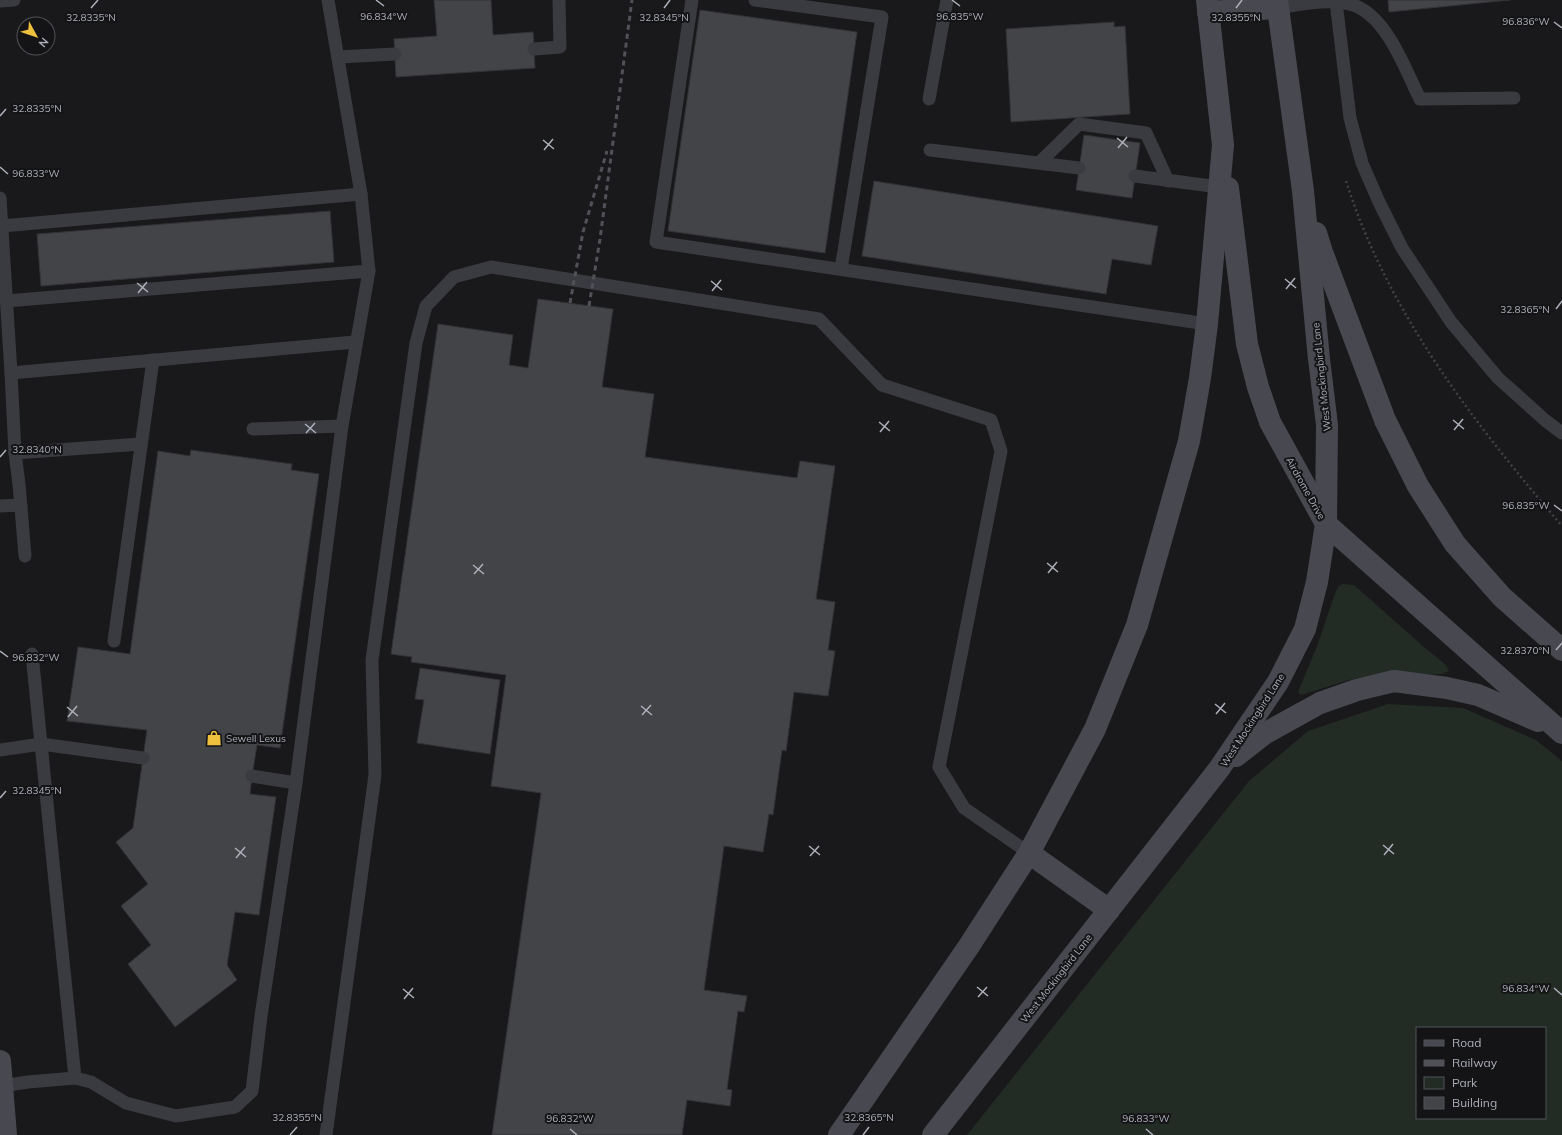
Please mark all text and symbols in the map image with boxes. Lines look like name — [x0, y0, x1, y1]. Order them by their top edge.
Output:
text: 96.834°W — [360, 10, 408, 23]
text: 96.835°W — [936, 10, 984, 23]
text: 32.8335°N — [66, 11, 116, 24]
text: 32.8345°N — [639, 11, 689, 24]
text: 32.8355°N — [1211, 11, 1261, 24]
text: 96.836°W — [1502, 15, 1550, 28]
north arrow — [16, 16, 56, 56]
text: N — [36, 35, 52, 50]
text: 32.8335°N — [12, 102, 62, 115]
text: 96.833°W — [12, 167, 60, 180]
text: 32.8365°N — [1500, 303, 1550, 316]
street label: West Mockingbird Lane — [1309, 322, 1334, 432]
text: 32.8340°N — [12, 443, 62, 456]
street label: Airdrome Drive — [1283, 455, 1328, 522]
text: 96.835°W — [1502, 499, 1550, 512]
text: 32.8370°N — [1500, 644, 1550, 657]
text: 96.832°W — [12, 651, 60, 664]
street label: West Mockingbird Lane — [1217, 671, 1288, 770]
shop icon: Sewell Lexus — [205, 729, 223, 747]
place label: Sewell Lexus — [226, 732, 286, 745]
text: 32.8345°N — [12, 784, 62, 797]
street label: West Mockingbird Lane — [1018, 931, 1095, 1025]
text: 96.834°W — [1502, 982, 1550, 995]
legend — [1416, 1027, 1546, 1119]
text: Road — [1452, 1035, 1481, 1050]
text: Railway — [1452, 1055, 1498, 1070]
text: Park — [1452, 1075, 1478, 1090]
text: Building — [1452, 1095, 1497, 1110]
text: 32.8355°N — [272, 1111, 322, 1124]
text: 32.8365°N — [844, 1111, 894, 1124]
text: 96.832°W — [546, 1112, 594, 1125]
text: 96.833°W — [1122, 1112, 1170, 1125]

